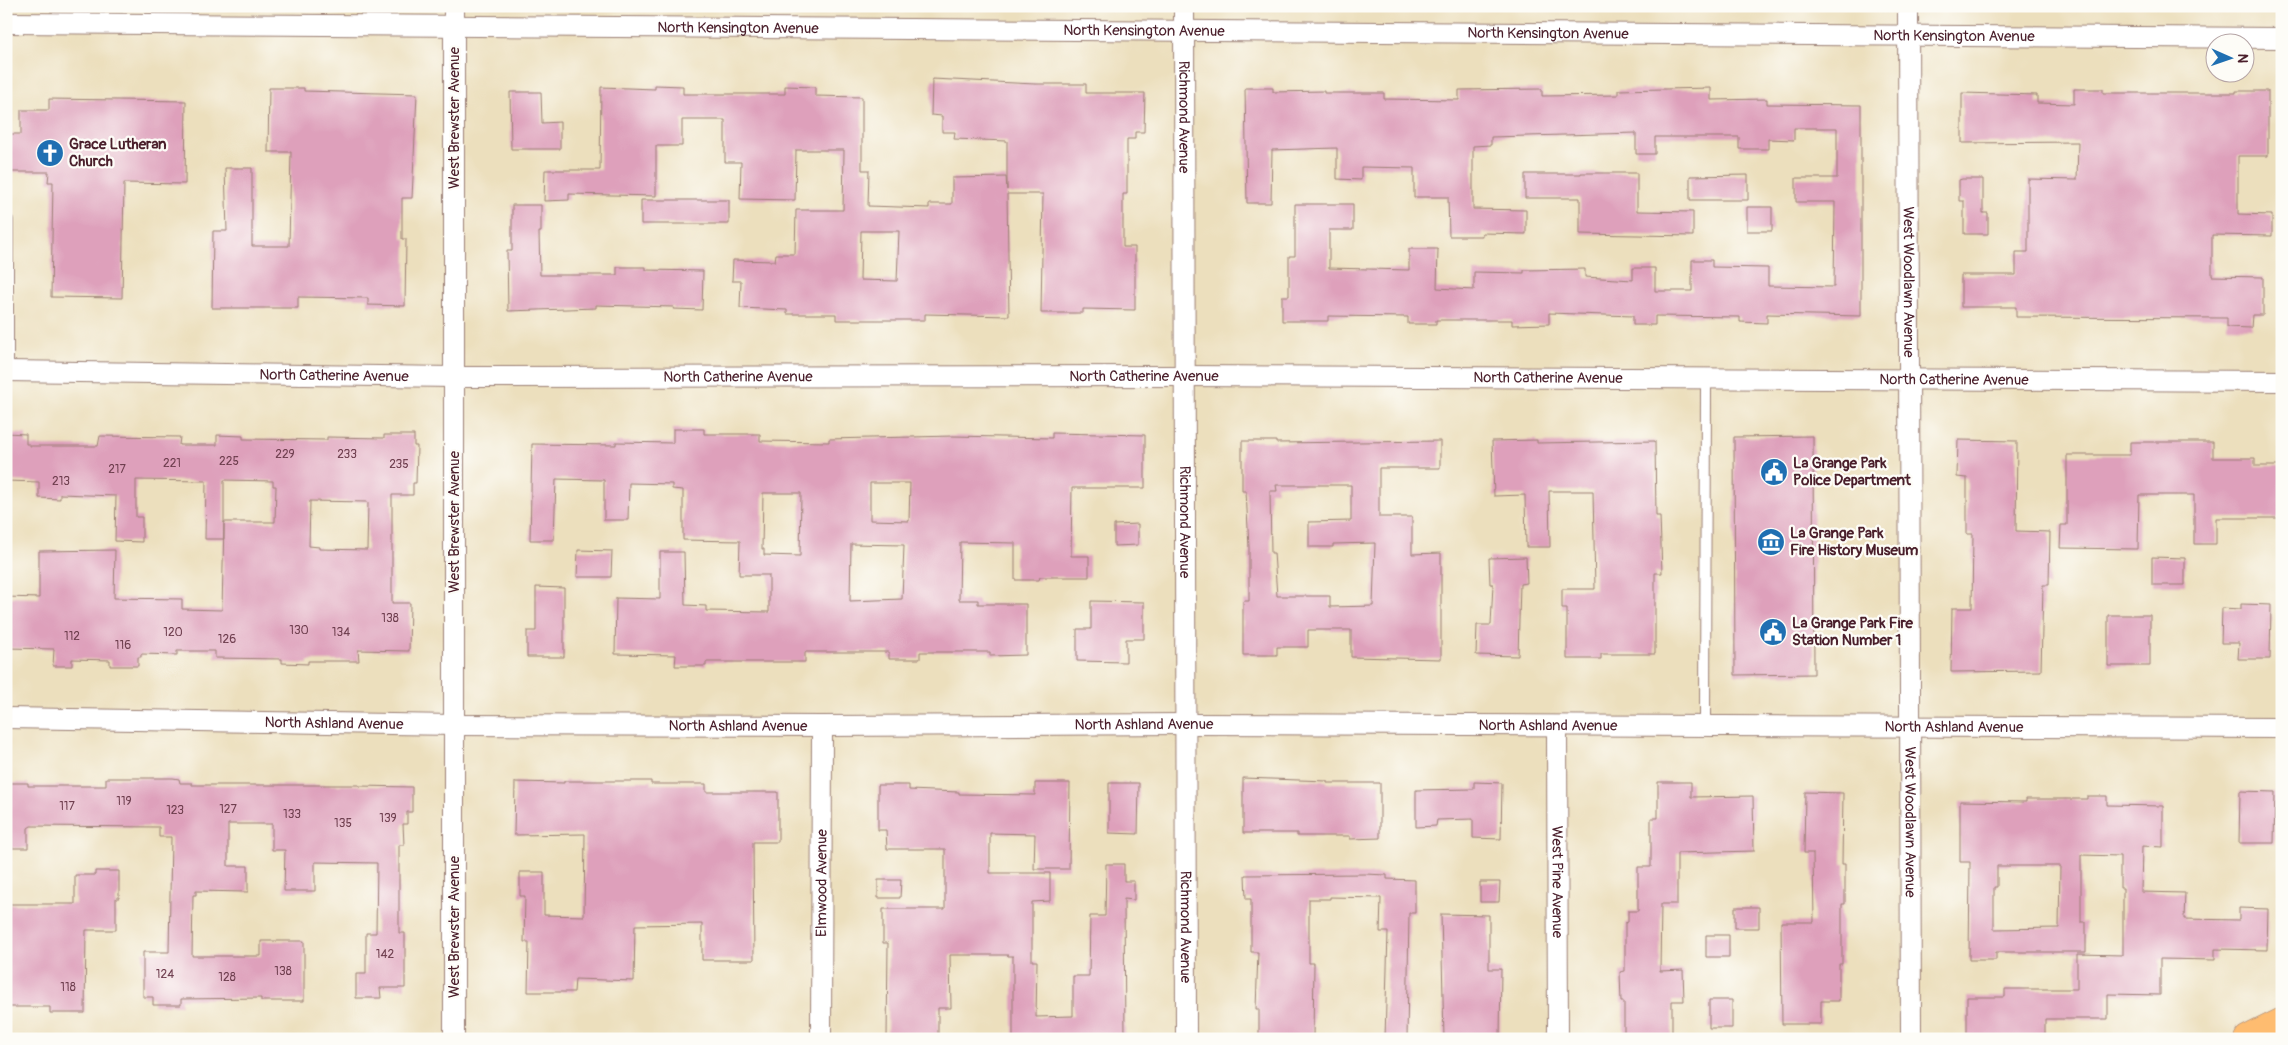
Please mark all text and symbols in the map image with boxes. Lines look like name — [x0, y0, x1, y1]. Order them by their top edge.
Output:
street label: North Kensington Avenue — [657, 18, 819, 38]
street label: North Kensington Avenue — [1063, 21, 1225, 41]
street label: North Kensington Avenue — [1467, 24, 1629, 44]
street label: North Kensington Avenue — [1873, 26, 2035, 46]
north arrow — [2206, 32, 2256, 82]
street label: West Brewster Avenue — [445, 46, 464, 189]
text: N — [2234, 53, 2251, 63]
street label: Richmond Avenue — [1174, 61, 1193, 174]
place label: Grace Lutheran Church — [69, 135, 167, 171]
church icon: Grace Lutheran Church — [35, 138, 65, 168]
street label: West Woodlawn Avenue — [1899, 206, 1918, 358]
street label: North Catherine Avenue — [259, 365, 409, 386]
street label: North Catherine Avenue — [1069, 367, 1219, 386]
street label: North Catherine Avenue — [663, 368, 813, 387]
street label: North Catherine Avenue — [1473, 368, 1623, 388]
street label: North Catherine Avenue — [1879, 370, 2029, 390]
house number: 229 — [275, 447, 295, 462]
house number: 233 — [337, 447, 357, 462]
street label: West Brewster Avenue — [445, 450, 464, 593]
house number: 225 — [219, 454, 239, 469]
place label: La Grange Park Police Department — [1793, 454, 1912, 490]
house number: 221 — [163, 456, 181, 471]
house number: 235 — [389, 457, 409, 472]
public building icon: La Grange Park Police Department — [1759, 457, 1789, 487]
house number: 217 — [108, 462, 127, 477]
street label: Richmond Avenue — [1175, 466, 1194, 579]
house number: 213 — [52, 474, 70, 489]
place label: La Grange Park Fire History Museum — [1790, 524, 1918, 560]
museum icon: La Grange Park Fire History Museum — [1756, 527, 1786, 557]
house number: 138 — [381, 611, 399, 626]
place label: La Grange Park Fire Station Number 1 — [1792, 614, 1913, 650]
public building icon: La Grange Park Fire Station Number 1 — [1758, 617, 1788, 647]
house number: 130 — [289, 623, 309, 638]
house number: 120 — [163, 625, 183, 640]
house number: 134 — [332, 625, 350, 640]
house number: 112 — [64, 629, 80, 644]
house number: 126 — [218, 632, 236, 647]
house number: 116 — [115, 638, 131, 653]
street label: North Ashland Avenue — [264, 713, 404, 734]
street label: North Ashland Avenue — [1074, 715, 1214, 735]
street label: North Ashland Avenue — [1478, 716, 1618, 736]
street label: North Ashland Avenue — [668, 717, 808, 736]
street label: North Ashland Avenue — [1884, 718, 2024, 737]
street label: West Woodlawn Avenue — [1900, 746, 1920, 898]
house number: 119 — [116, 794, 132, 809]
house number: 117 — [59, 799, 76, 814]
house number: 127 — [219, 802, 238, 817]
house number: 123 — [166, 803, 184, 818]
house number: 133 — [283, 807, 301, 822]
house number: 139 — [379, 811, 397, 826]
house number: 135 — [334, 816, 352, 831]
street label: West Pine Avenue — [1547, 826, 1567, 939]
street label: Elmwood Avenue — [812, 828, 832, 937]
street label: West Brewster Avenue — [445, 855, 464, 998]
street label: Richmond Avenue — [1176, 871, 1195, 984]
house number: 142 — [376, 947, 394, 962]
house number: 138 — [274, 964, 292, 979]
house number: 124 — [156, 967, 174, 982]
house number: 128 — [218, 970, 236, 985]
house number: 118 — [60, 980, 76, 995]

